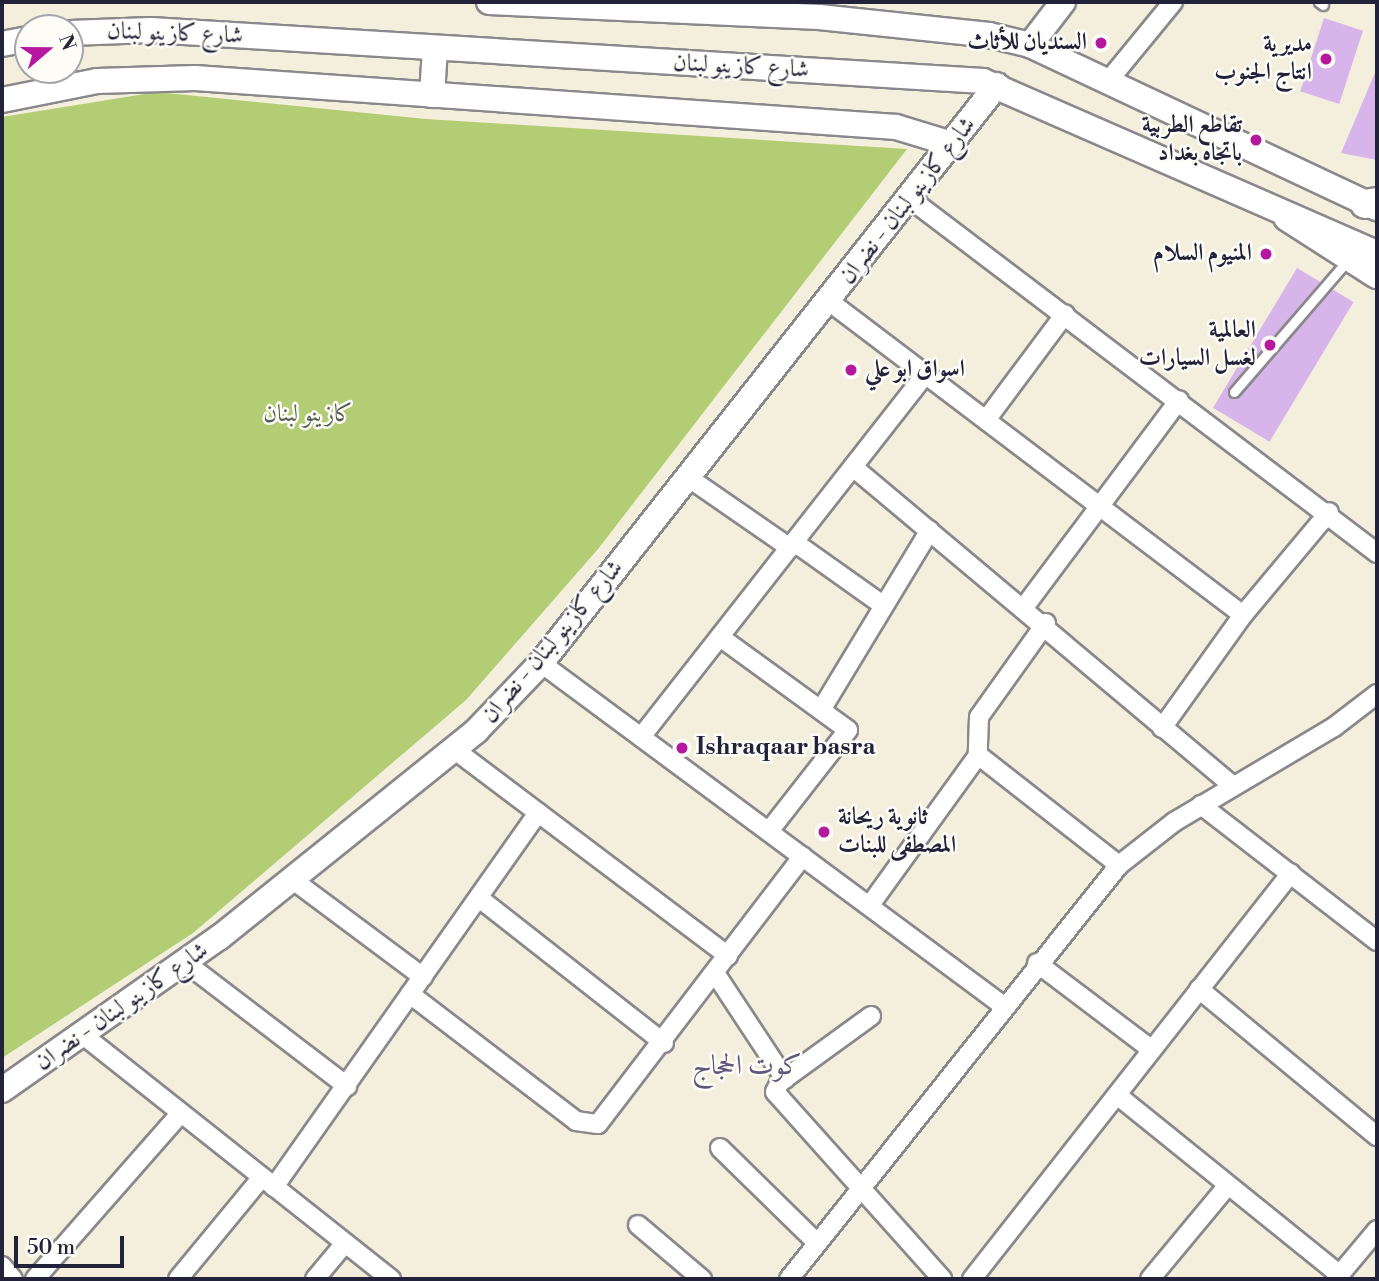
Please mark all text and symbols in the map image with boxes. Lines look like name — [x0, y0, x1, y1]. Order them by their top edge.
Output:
north arrow — [14, 14, 84, 84]
street label: شارع كازينو لبنان — [106, 17, 244, 51]
place label: السنديان للأثاث — [967, 29, 1087, 57]
text: N — [53, 31, 81, 54]
place label: مديرية انتاج الجنوب — [1214, 31, 1312, 87]
marker: السنديان للأثاث — [1093, 35, 1109, 51]
street label: شارع كازينو لبنان — [672, 49, 810, 85]
marker: مديرية انتاج الجنوب — [1318, 51, 1334, 67]
street label: شارع كازينو لبنان - نضران — [834, 112, 982, 290]
place label: تقاطع الطربية باتجاه بغداد — [1142, 112, 1242, 168]
marker: تقاطع الطربية باتجاه بغداد — [1248, 132, 1264, 148]
place label: المنيوم السلام — [1153, 240, 1252, 268]
marker: المنيوم السلام — [1258, 246, 1274, 262]
place label: العالمية لغسل السيارات — [1139, 317, 1256, 373]
marker: العالمية لغسل السيارات — [1262, 337, 1278, 353]
place label: اسواق ابو علي — [865, 356, 965, 384]
marker: اسواق ابو علي — [843, 362, 859, 378]
park label: كازينو لبنان — [263, 401, 353, 429]
street label: شارع كازينو لبنان - نضران — [476, 554, 630, 730]
place label: Ishraqaar basra — [696, 734, 876, 762]
marker: Ishraqaar basra — [674, 740, 690, 756]
place label: ثانوية ريحانة المصطفى للبنات — [838, 804, 956, 860]
marker: ثانوية ريحانة المصطفى للبنات — [816, 824, 832, 840]
street label: شارع كازينو لبنان - نضران — [30, 937, 214, 1077]
district label: كوت الحجاج — [692, 1049, 802, 1083]
scale bar — [18, 1222, 128, 1266]
text: 50 m — [27, 1235, 75, 1261]

